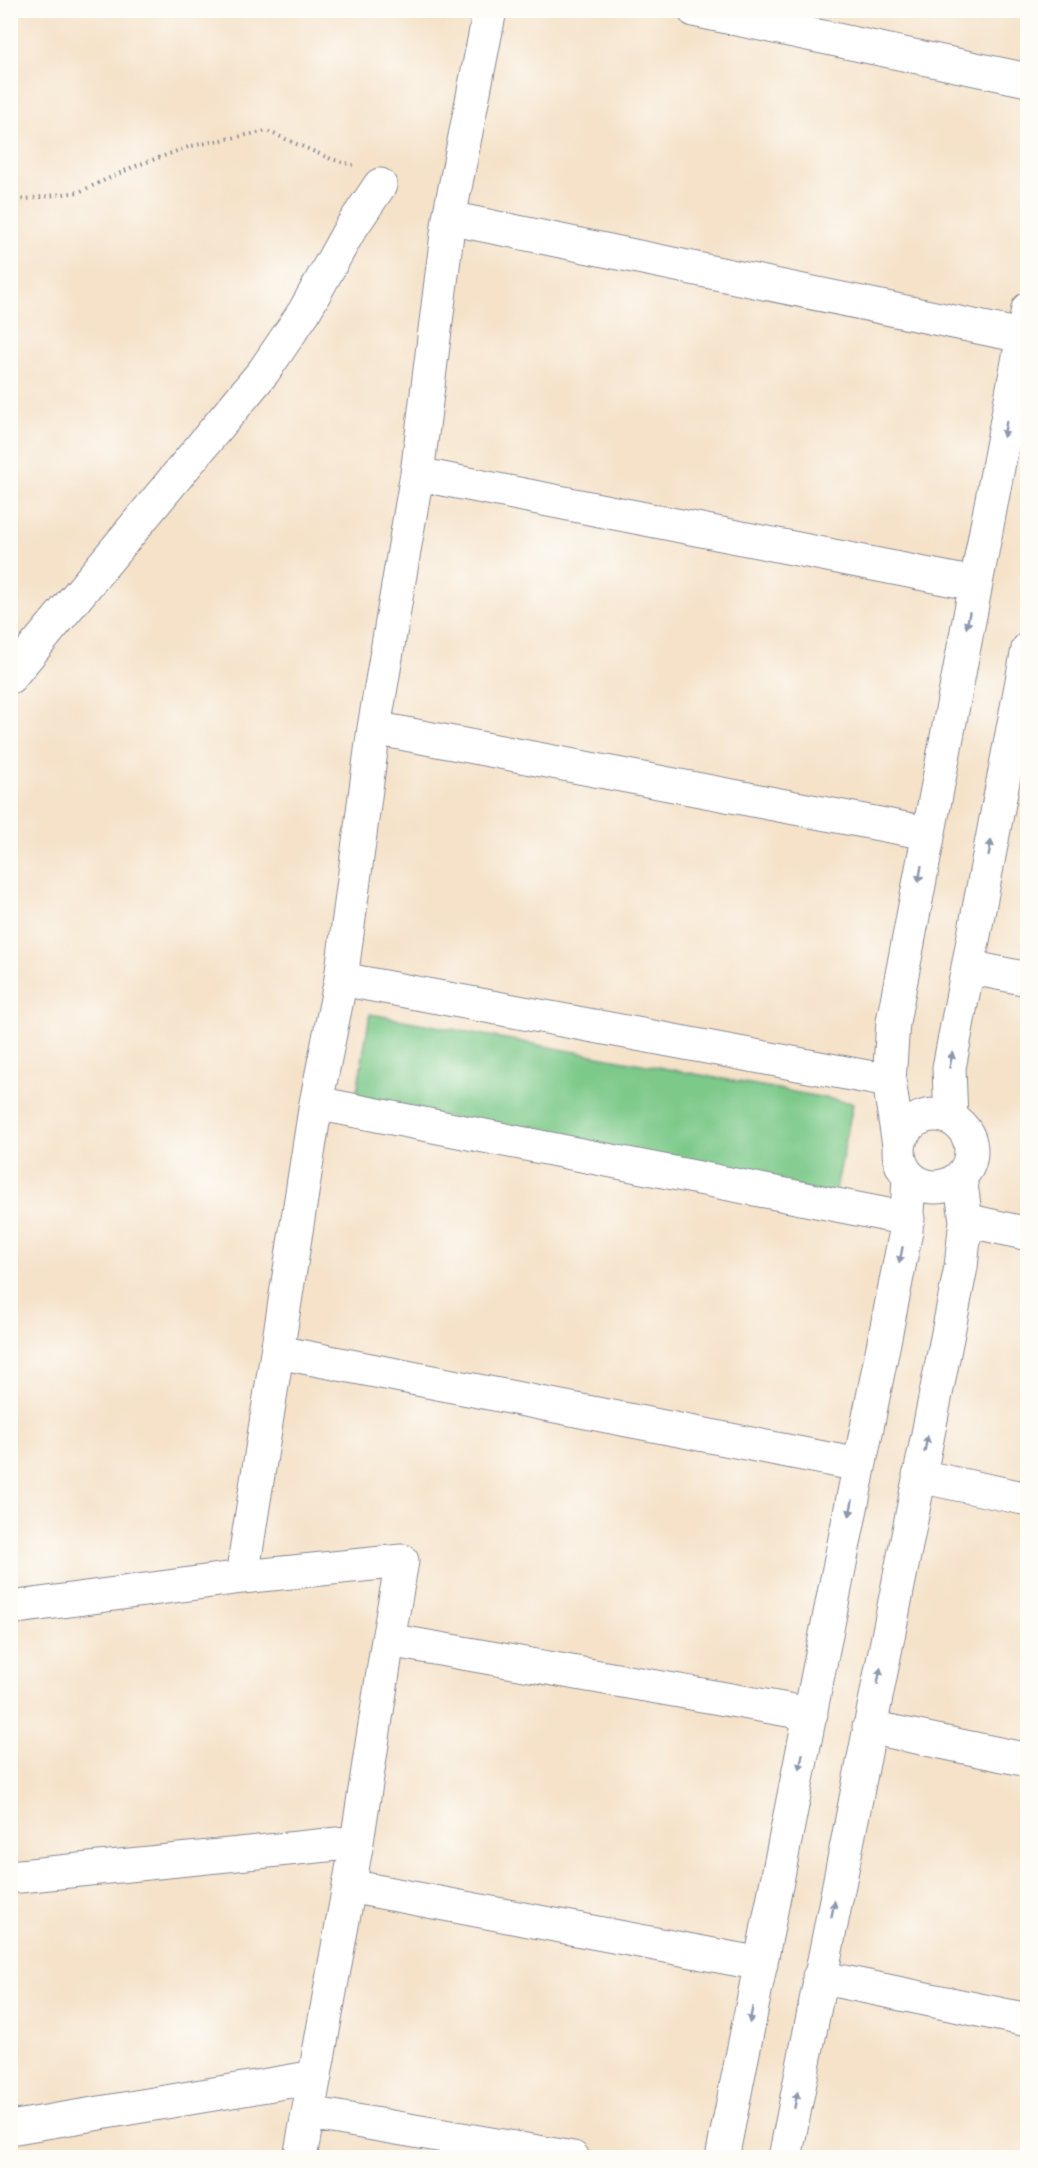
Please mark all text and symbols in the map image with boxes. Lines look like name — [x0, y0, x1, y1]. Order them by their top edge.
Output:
one-way arrow — [1000, 419, 1009, 438]
one-way arrow — [963, 611, 972, 630]
one-way arrow — [986, 839, 995, 858]
one-way arrow — [915, 864, 924, 883]
one-way arrow — [947, 1051, 956, 1070]
one-way arrow — [896, 1246, 905, 1265]
one-way arrow — [922, 1434, 931, 1453]
one-way arrow — [846, 1499, 855, 1518]
one-way arrow — [875, 1667, 884, 1686]
one-way arrow — [796, 1752, 805, 1771]
one-way arrow — [829, 1899, 838, 1918]
one-way arrow — [746, 2005, 755, 2024]
one-way arrow — [792, 2090, 801, 2109]

